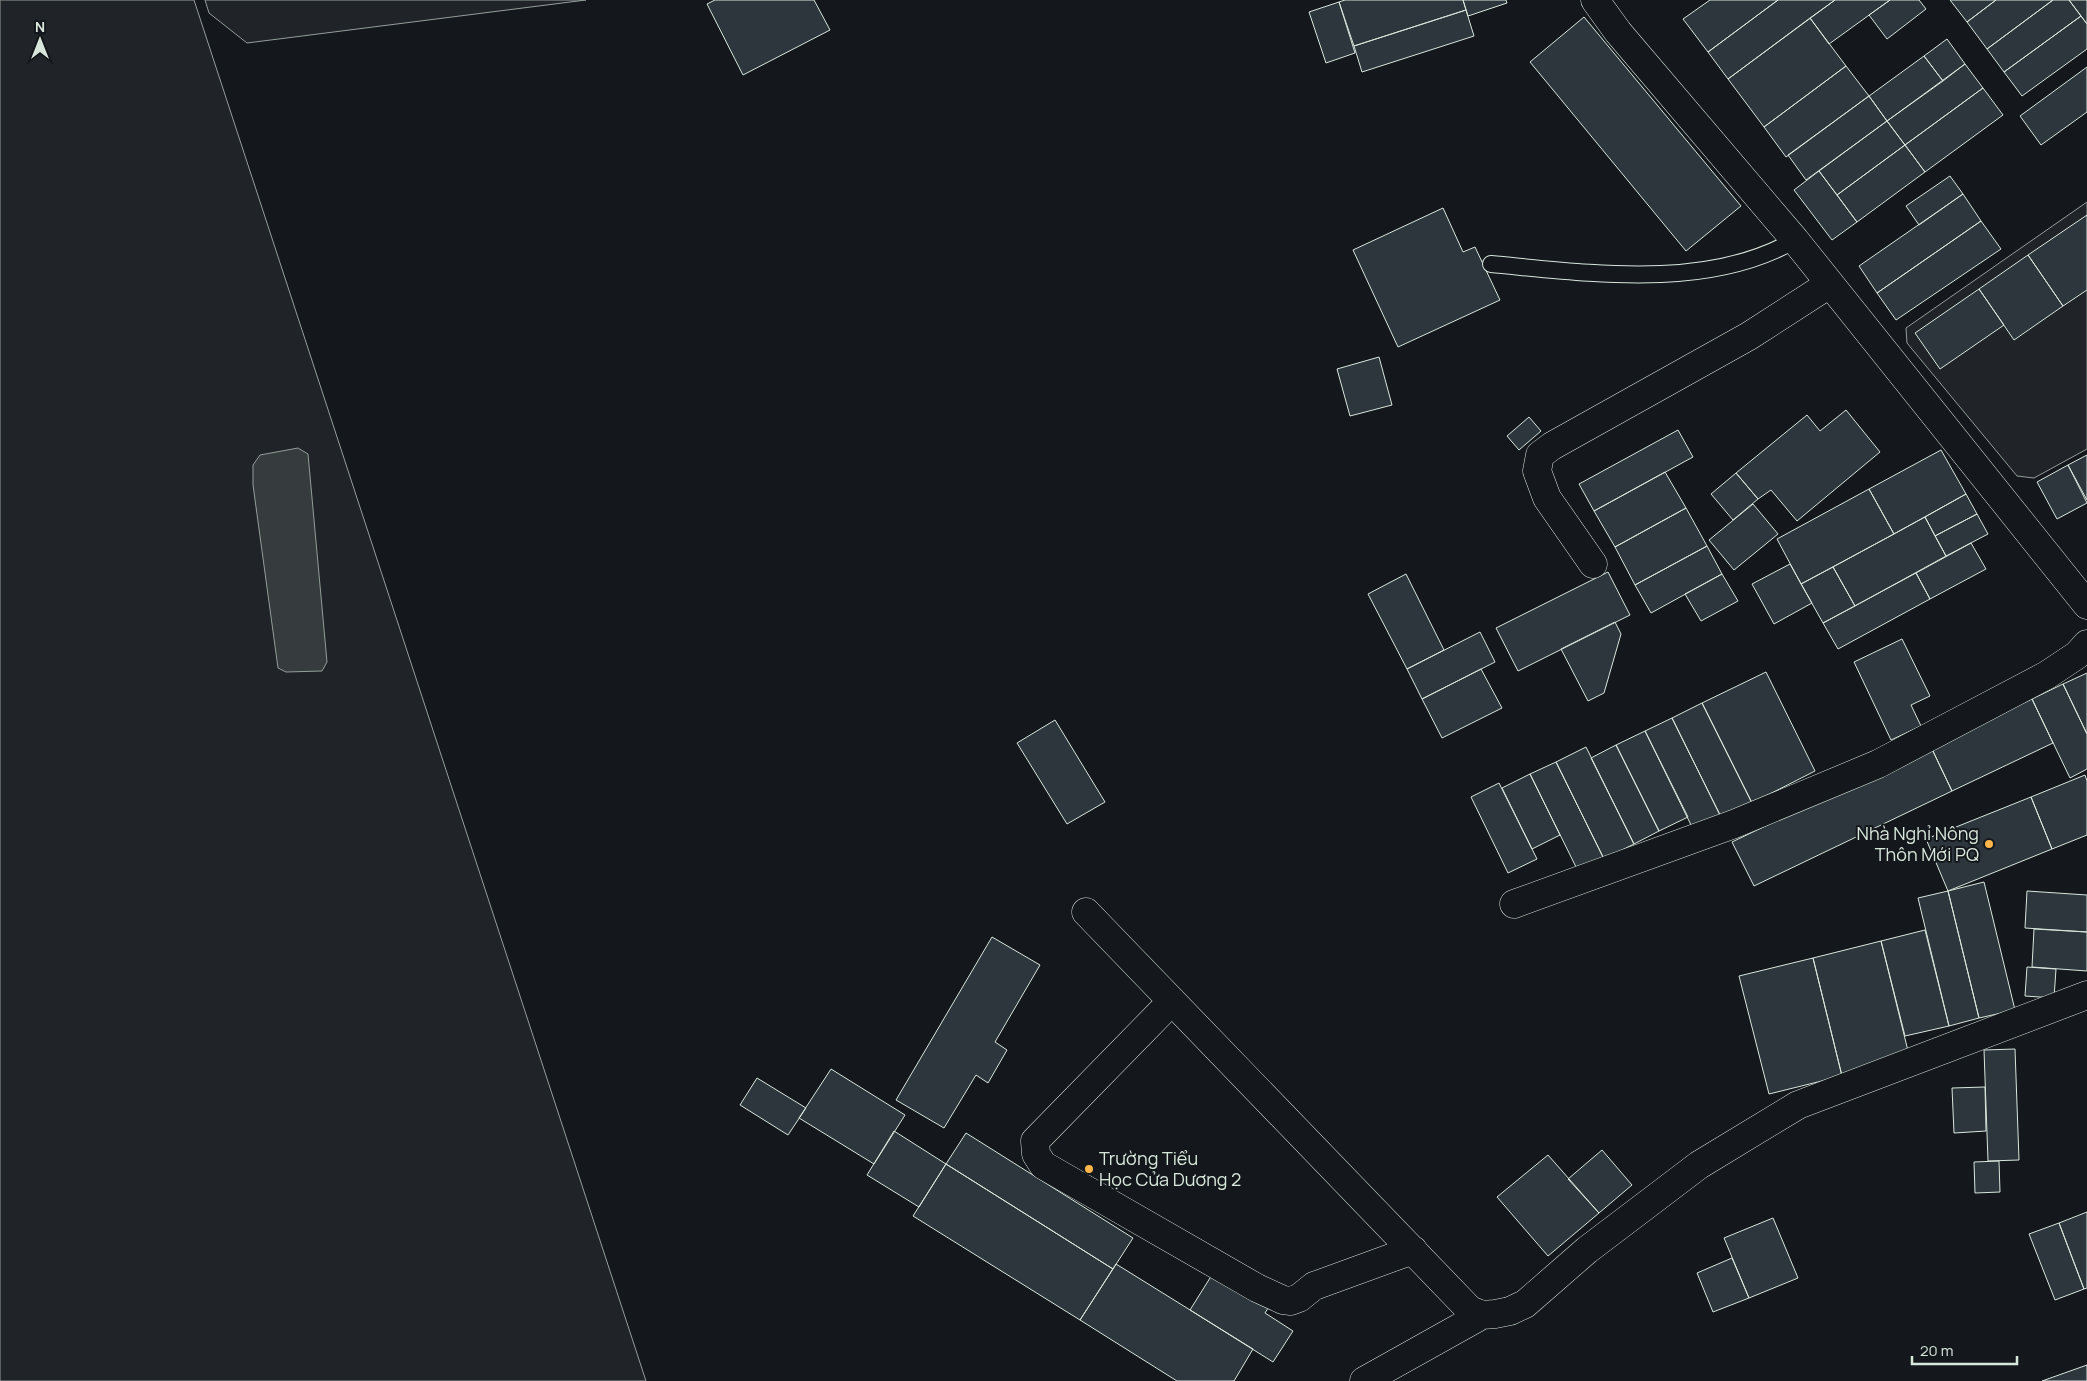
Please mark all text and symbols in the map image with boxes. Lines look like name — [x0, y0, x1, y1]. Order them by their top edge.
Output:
north arrow — [15, 15, 65, 65]
text: N — [35, 17, 45, 36]
place label: Nhà Nghỉ Nông Thôn Mới PQ — [1857, 821, 1979, 866]
marker: Nhà Nghỉ Nông Thôn Mới PQ — [1983, 838, 1995, 850]
place label: Trường Tiểu Học Cửa Dương 2 — [1099, 1146, 1241, 1191]
marker: Trường Tiểu Học Cửa Dương 2 — [1083, 1163, 1095, 1175]
scale bar — [1912, 1334, 2017, 1366]
text: 20 m — [1920, 1340, 1953, 1361]

